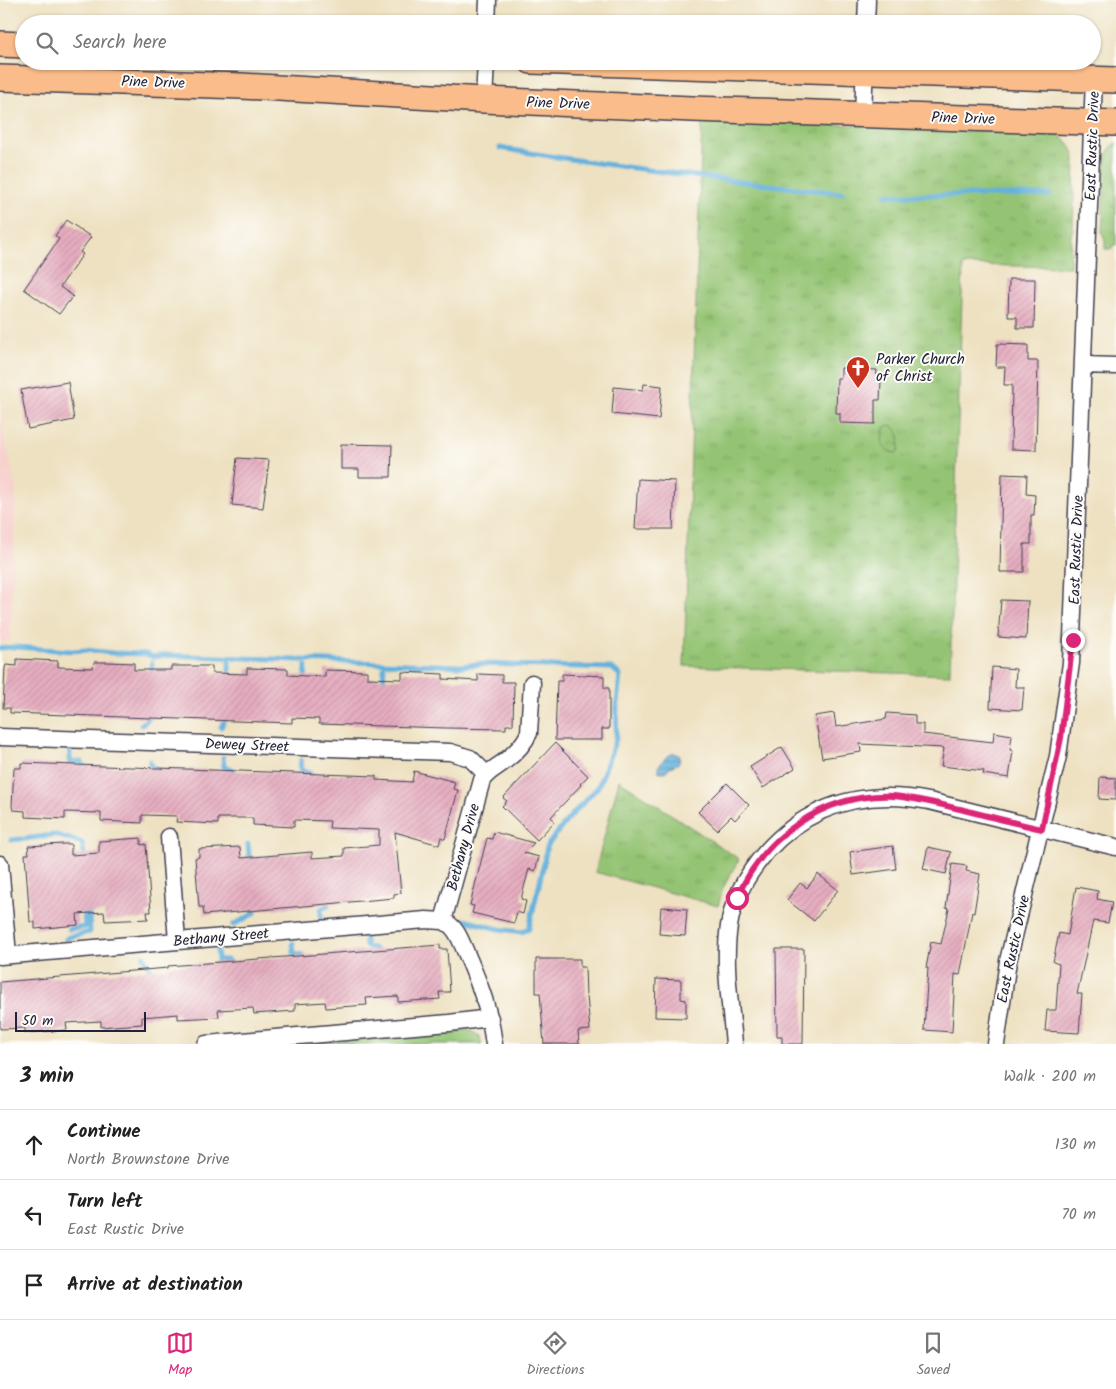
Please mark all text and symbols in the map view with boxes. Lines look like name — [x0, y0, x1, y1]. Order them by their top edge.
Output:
search box — [15, 15, 1101, 70]
text: Search here — [73, 28, 167, 58]
icon: search — [33, 29, 61, 57]
street label: Pine Drive — [121, 70, 185, 96]
street label: Pine Drive — [526, 91, 590, 117]
street label: East Rustic Drive — [1079, 91, 1107, 201]
street label: Pine Drive — [931, 106, 995, 132]
place label: Parker Church of Christ — [876, 348, 965, 389]
church icon: Parker Church of Christ — [845, 355, 871, 389]
street label: East Rustic Drive — [1063, 495, 1091, 605]
route end — [1062, 629, 1085, 652]
street label: Dewey Street — [204, 733, 290, 759]
street label: Bethany Drive — [441, 801, 487, 894]
route start — [726, 887, 749, 910]
street label: East Rustic Drive — [991, 893, 1037, 1005]
street label: Bethany Street — [172, 922, 270, 954]
scale bar — [15, 1009, 146, 1032]
text: 50 m — [22, 1010, 53, 1032]
text: 3 min — [20, 1060, 74, 1093]
text: Walk · 200 m — [1003, 1064, 1096, 1089]
text: Continue — [67, 1117, 140, 1147]
icon: ahead — [20, 1131, 48, 1159]
text: 130 m — [1055, 1132, 1096, 1157]
text: North Brownstone Drive — [67, 1147, 229, 1172]
text: Turn left — [67, 1187, 142, 1217]
icon: left — [20, 1201, 48, 1229]
text: 70 m — [1061, 1202, 1096, 1227]
text: East Rustic Drive — [67, 1217, 184, 1242]
text: Arrive at destination — [67, 1270, 243, 1300]
icon: arrive — [20, 1271, 48, 1299]
tab: Map — [166, 1329, 194, 1381]
tab: Directions — [526, 1329, 584, 1381]
tab: Saved — [917, 1329, 950, 1381]

